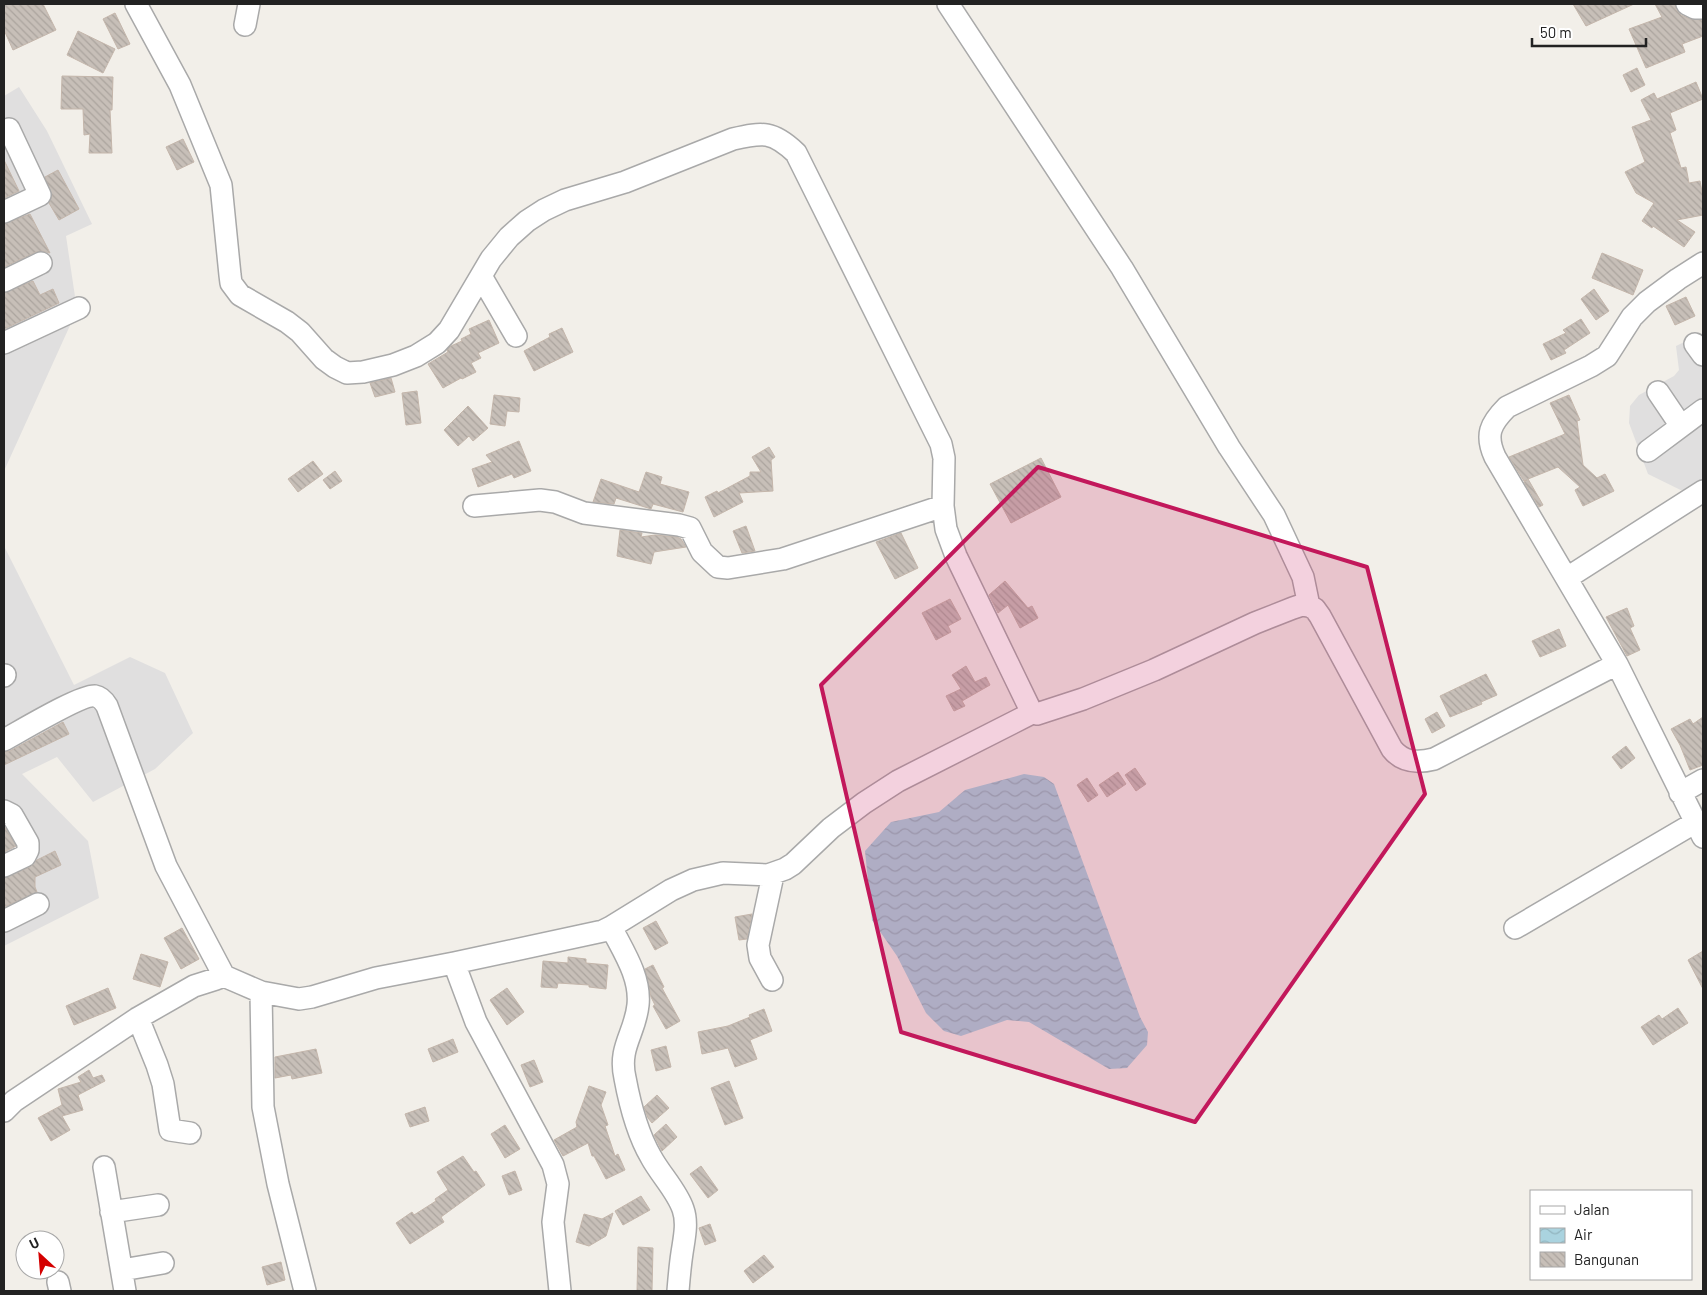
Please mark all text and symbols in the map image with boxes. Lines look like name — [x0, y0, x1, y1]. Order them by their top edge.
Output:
scale bar — [1532, 15, 1646, 47]
text: 50 m — [1540, 23, 1572, 41]
legend — [1530, 1190, 1692, 1280]
text: Jalan — [1574, 1200, 1610, 1218]
text: Air — [1574, 1225, 1593, 1243]
north arrow — [15, 1230, 65, 1280]
text: U — [26, 1233, 42, 1252]
text: Bangunan — [1574, 1250, 1639, 1268]

